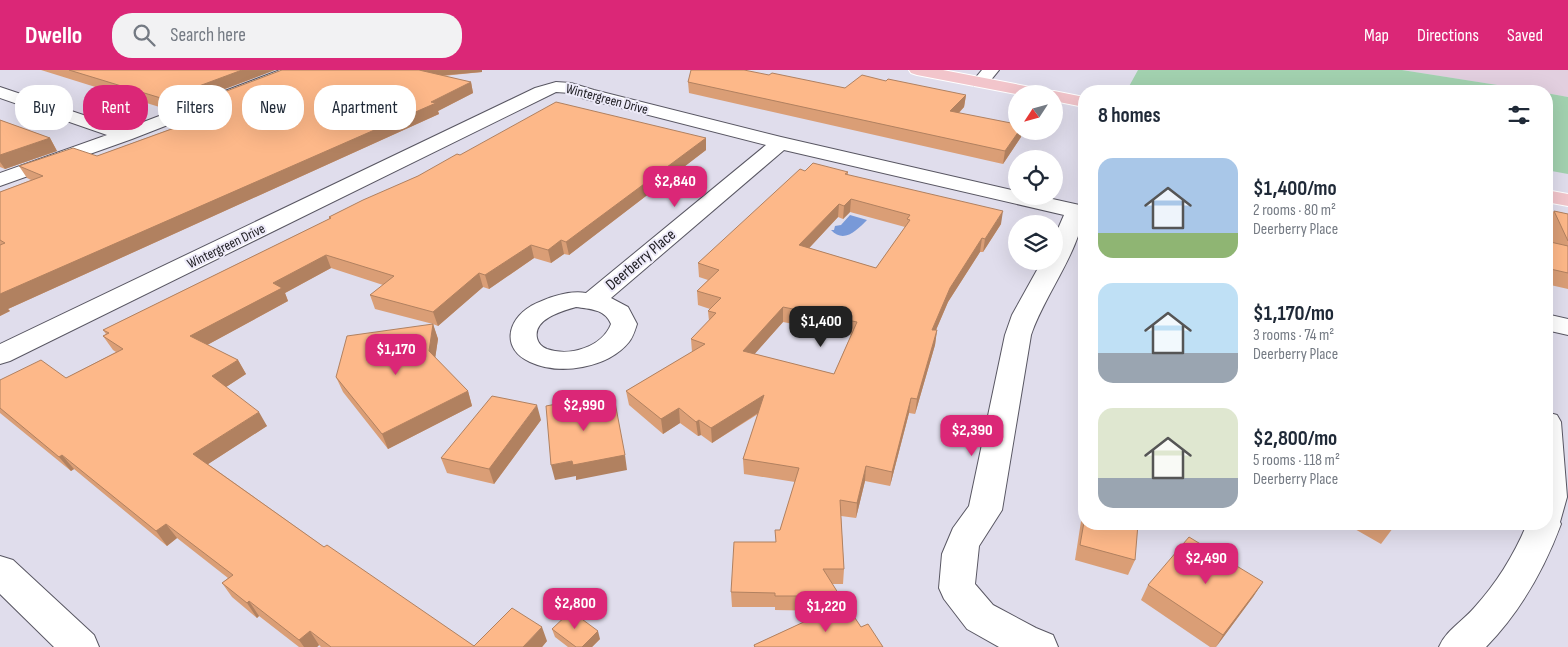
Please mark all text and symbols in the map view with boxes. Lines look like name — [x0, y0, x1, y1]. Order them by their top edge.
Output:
search box — [112, 13, 462, 58]
text: Dwello — [25, 21, 82, 50]
icon: search — [130, 21, 158, 49]
text: Search here — [170, 24, 246, 47]
text: Map — [1364, 25, 1389, 46]
text: Directions — [1417, 25, 1479, 46]
text: Saved — [1507, 25, 1543, 46]
street label: Wintergreen Drive — [564, 80, 650, 118]
chip: Buy — [15, 85, 73, 130]
chip: Rent — [83, 85, 148, 130]
chip: Filters — [158, 85, 232, 130]
chip: New — [242, 85, 304, 130]
chip: Apartment — [314, 85, 416, 130]
north arrow — [1008, 85, 1062, 140]
map controls — [1008, 85, 1063, 270]
icon: filters — [1505, 101, 1533, 129]
text: 8 homes — [1098, 103, 1161, 128]
button: locate — [1008, 150, 1063, 205]
pin: $2,840 — [634, 166, 716, 208]
text: $2,840 — [654, 172, 696, 191]
text: $1,400/mo — [1253, 176, 1337, 201]
icon: home — [1138, 178, 1198, 238]
text: 2 rooms · 80 m² — [1253, 201, 1336, 220]
button: layers — [1008, 215, 1063, 270]
street label: Wintergreen Drive — [184, 220, 268, 272]
text: Deerberry Place — [1253, 220, 1338, 239]
street label: Deerberry Place — [602, 225, 680, 295]
text: $1,170/mo — [1253, 301, 1334, 326]
icon: home — [1138, 303, 1198, 363]
pin: $1,400 — [780, 306, 862, 348]
text: $1,400 — [800, 312, 842, 331]
text: 3 rooms · 74 m² — [1253, 326, 1334, 345]
pin: $1,170 — [355, 334, 437, 376]
text: $1,170 — [376, 340, 416, 359]
text: Deerberry Place — [1253, 345, 1338, 364]
pin: $2,990 — [543, 390, 625, 432]
text: $2,990 — [563, 396, 605, 415]
pin: $2,390 — [931, 414, 1013, 457]
text: $2,390 — [951, 421, 993, 440]
text: $2,800/mo — [1253, 426, 1337, 451]
icon: home — [1138, 428, 1198, 488]
text: 5 rooms · 118 m² — [1253, 451, 1340, 470]
text: Deerberry Place — [1253, 470, 1338, 489]
pin: $2,490 — [1165, 542, 1247, 585]
text: $2,490 — [1185, 549, 1227, 568]
pin: $2,800 — [534, 588, 616, 630]
pin: $1,220 — [785, 590, 867, 633]
text: $2,800 — [554, 594, 596, 613]
text: $1,220 — [806, 597, 846, 616]

